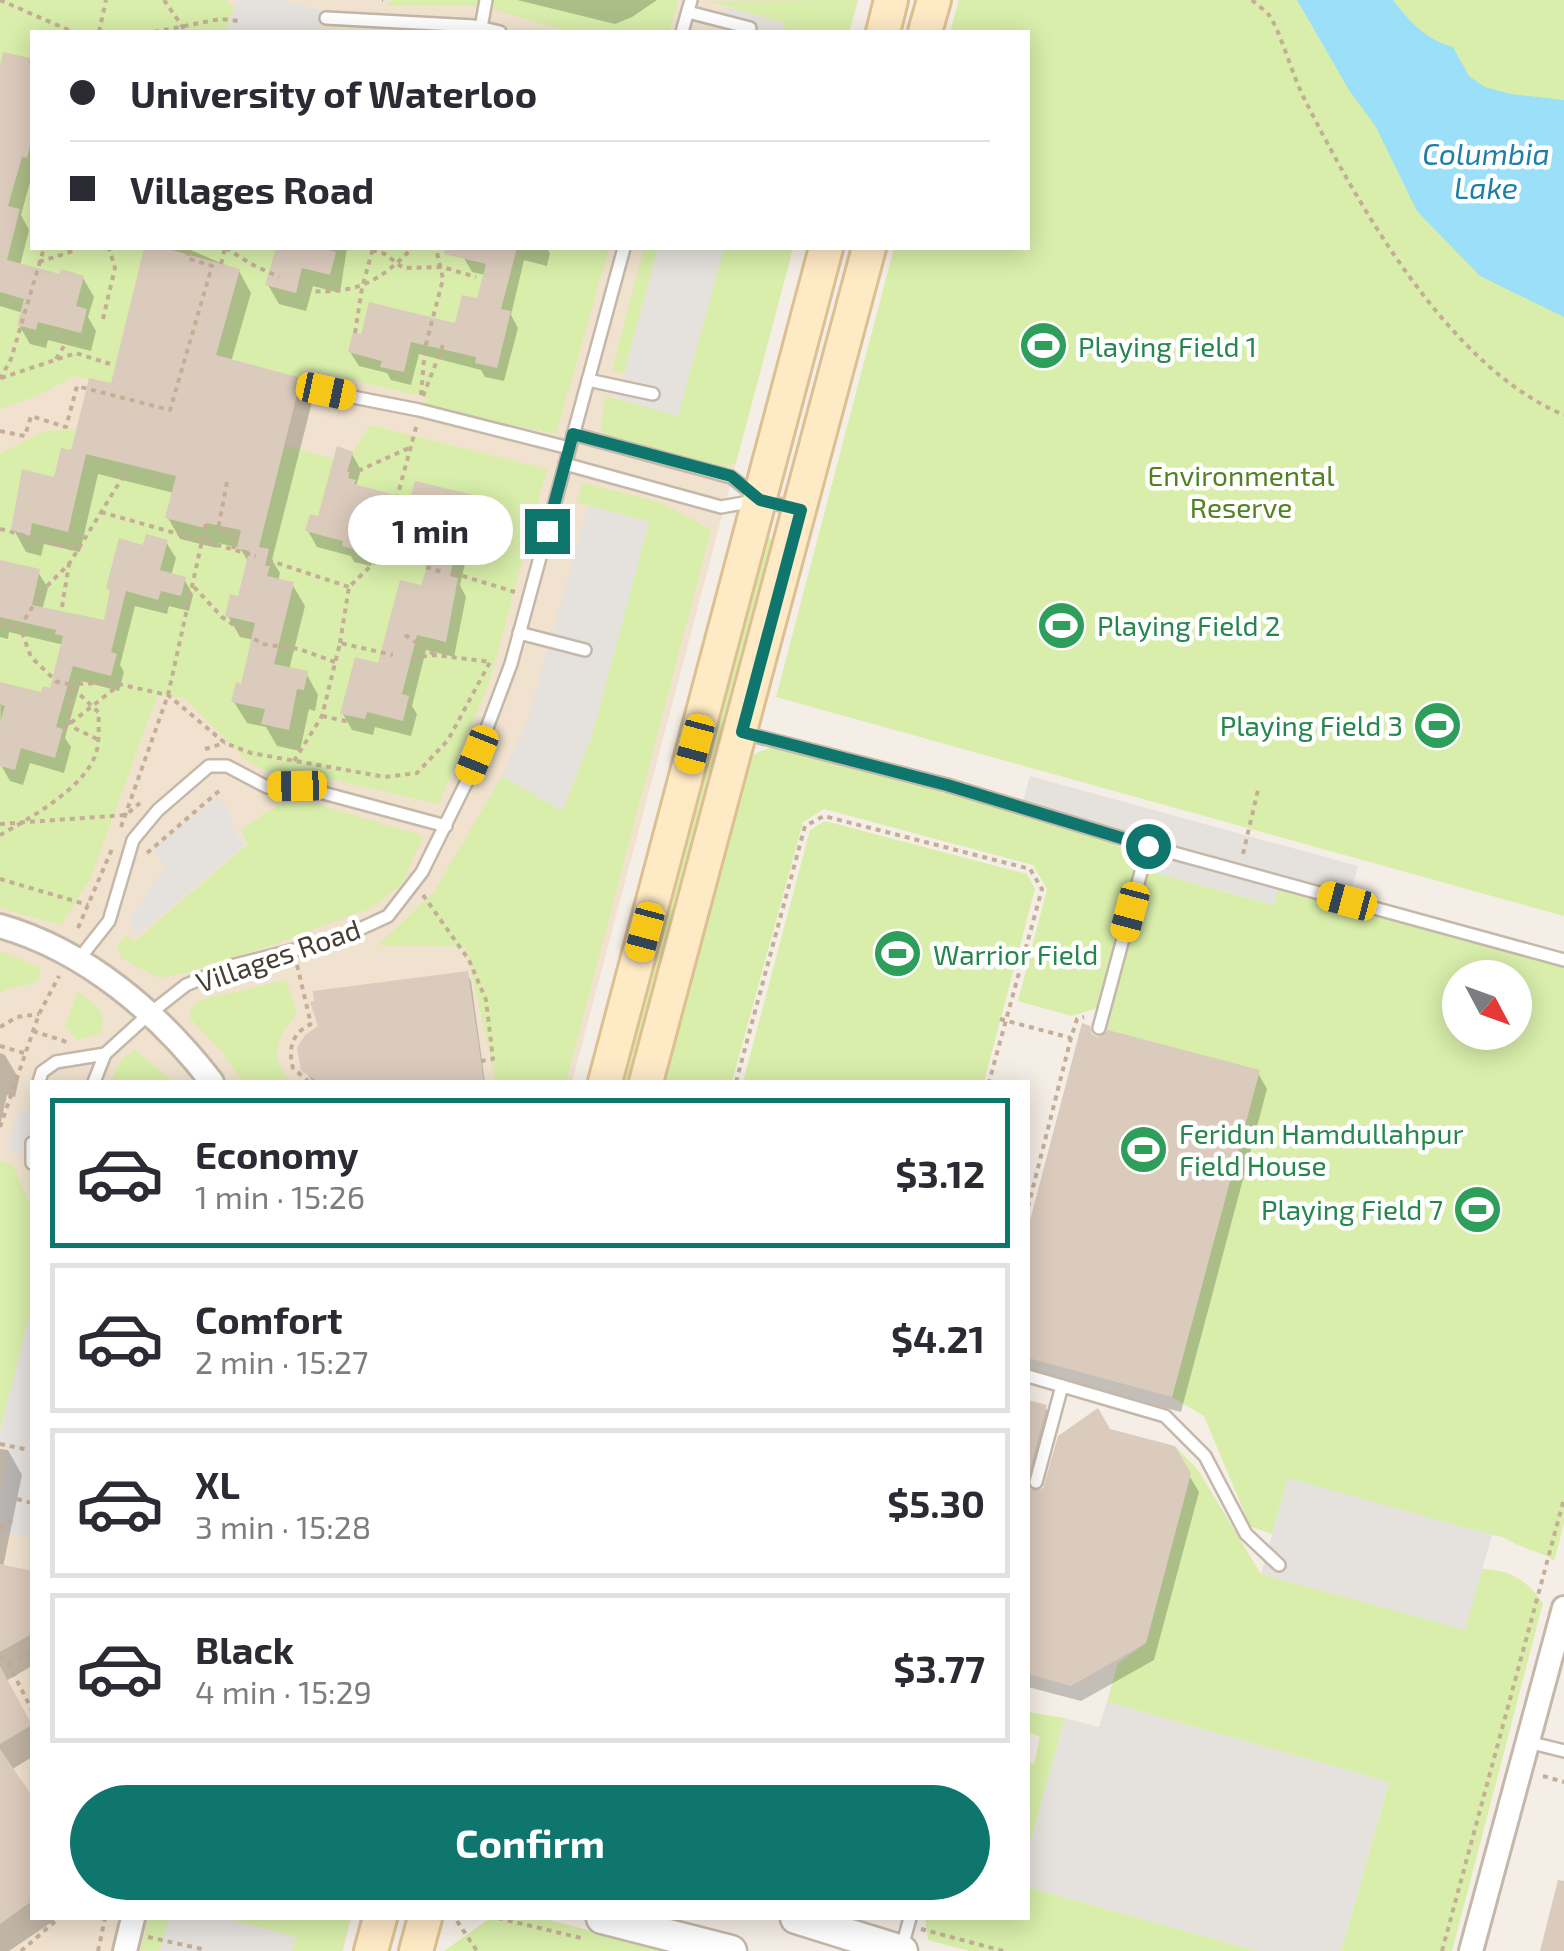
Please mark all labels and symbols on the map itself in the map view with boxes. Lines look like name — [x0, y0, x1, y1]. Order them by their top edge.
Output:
water label: Columbia Lake — [1422, 135, 1550, 205]
sports icon: Playing Field 1 — [1017, 320, 1069, 372]
place label: Playing Field 1 — [1078, 329, 1257, 363]
car — [294, 370, 358, 412]
park label: Environmental Reserve — [1148, 458, 1335, 524]
callout: 1 min — [347, 496, 512, 566]
route end — [525, 509, 570, 554]
sports icon: Playing Field 2 — [1036, 599, 1088, 651]
place label: Playing Field 2 — [1097, 608, 1281, 642]
sports icon: Playing Field 3 — [1412, 699, 1464, 751]
place label: Playing Field 3 — [1220, 708, 1403, 742]
car — [673, 711, 717, 777]
car — [452, 722, 502, 788]
car — [267, 770, 327, 802]
route start — [1126, 824, 1171, 869]
car — [1108, 879, 1152, 945]
car — [1314, 879, 1380, 923]
car — [623, 899, 667, 965]
street label: Villages Road — [191, 911, 365, 999]
sports icon: Warrior Field — [872, 928, 924, 980]
place label: Warrior Field — [933, 937, 1098, 971]
north arrow — [1442, 960, 1532, 1050]
place label: Feridun Hamdullahpur Field House — [1179, 1116, 1464, 1182]
sports icon: Feridun Hamdullahpur Field House — [1118, 1123, 1170, 1175]
sports icon: Playing Field 7 — [1452, 1183, 1504, 1235]
place label: Playing Field 7 — [1261, 1192, 1443, 1226]

